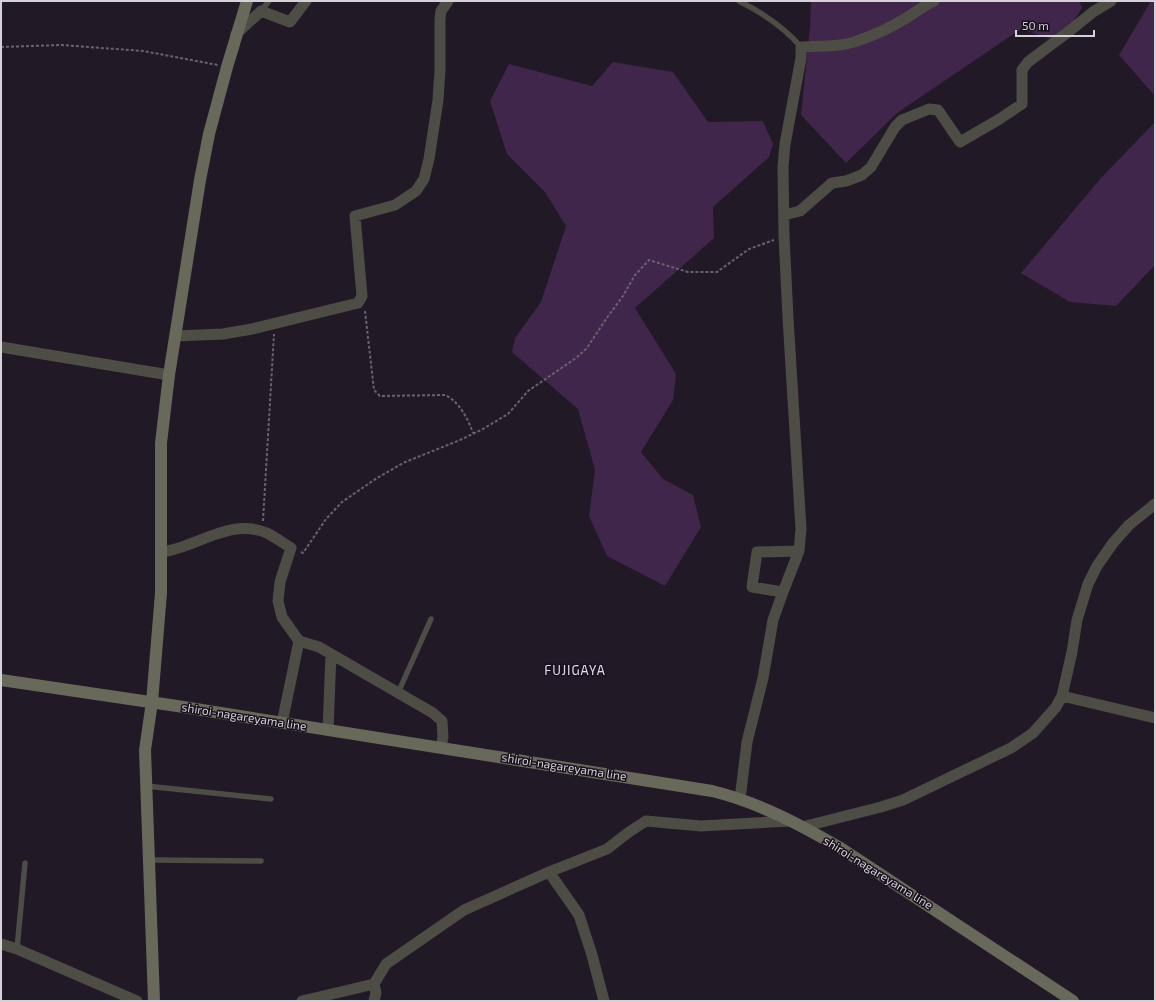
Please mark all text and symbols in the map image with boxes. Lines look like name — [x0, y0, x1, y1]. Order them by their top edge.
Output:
scale bar — [1016, 12, 1094, 38]
text: 50 m — [1022, 18, 1049, 32]
district label: FUJIGAYA — [544, 662, 606, 678]
street label: shiroi-nagareyama line — [181, 699, 308, 733]
street label: shiroi-nagareyama line — [501, 749, 628, 783]
street label: shiroi-nagareyama line — [821, 833, 936, 912]

